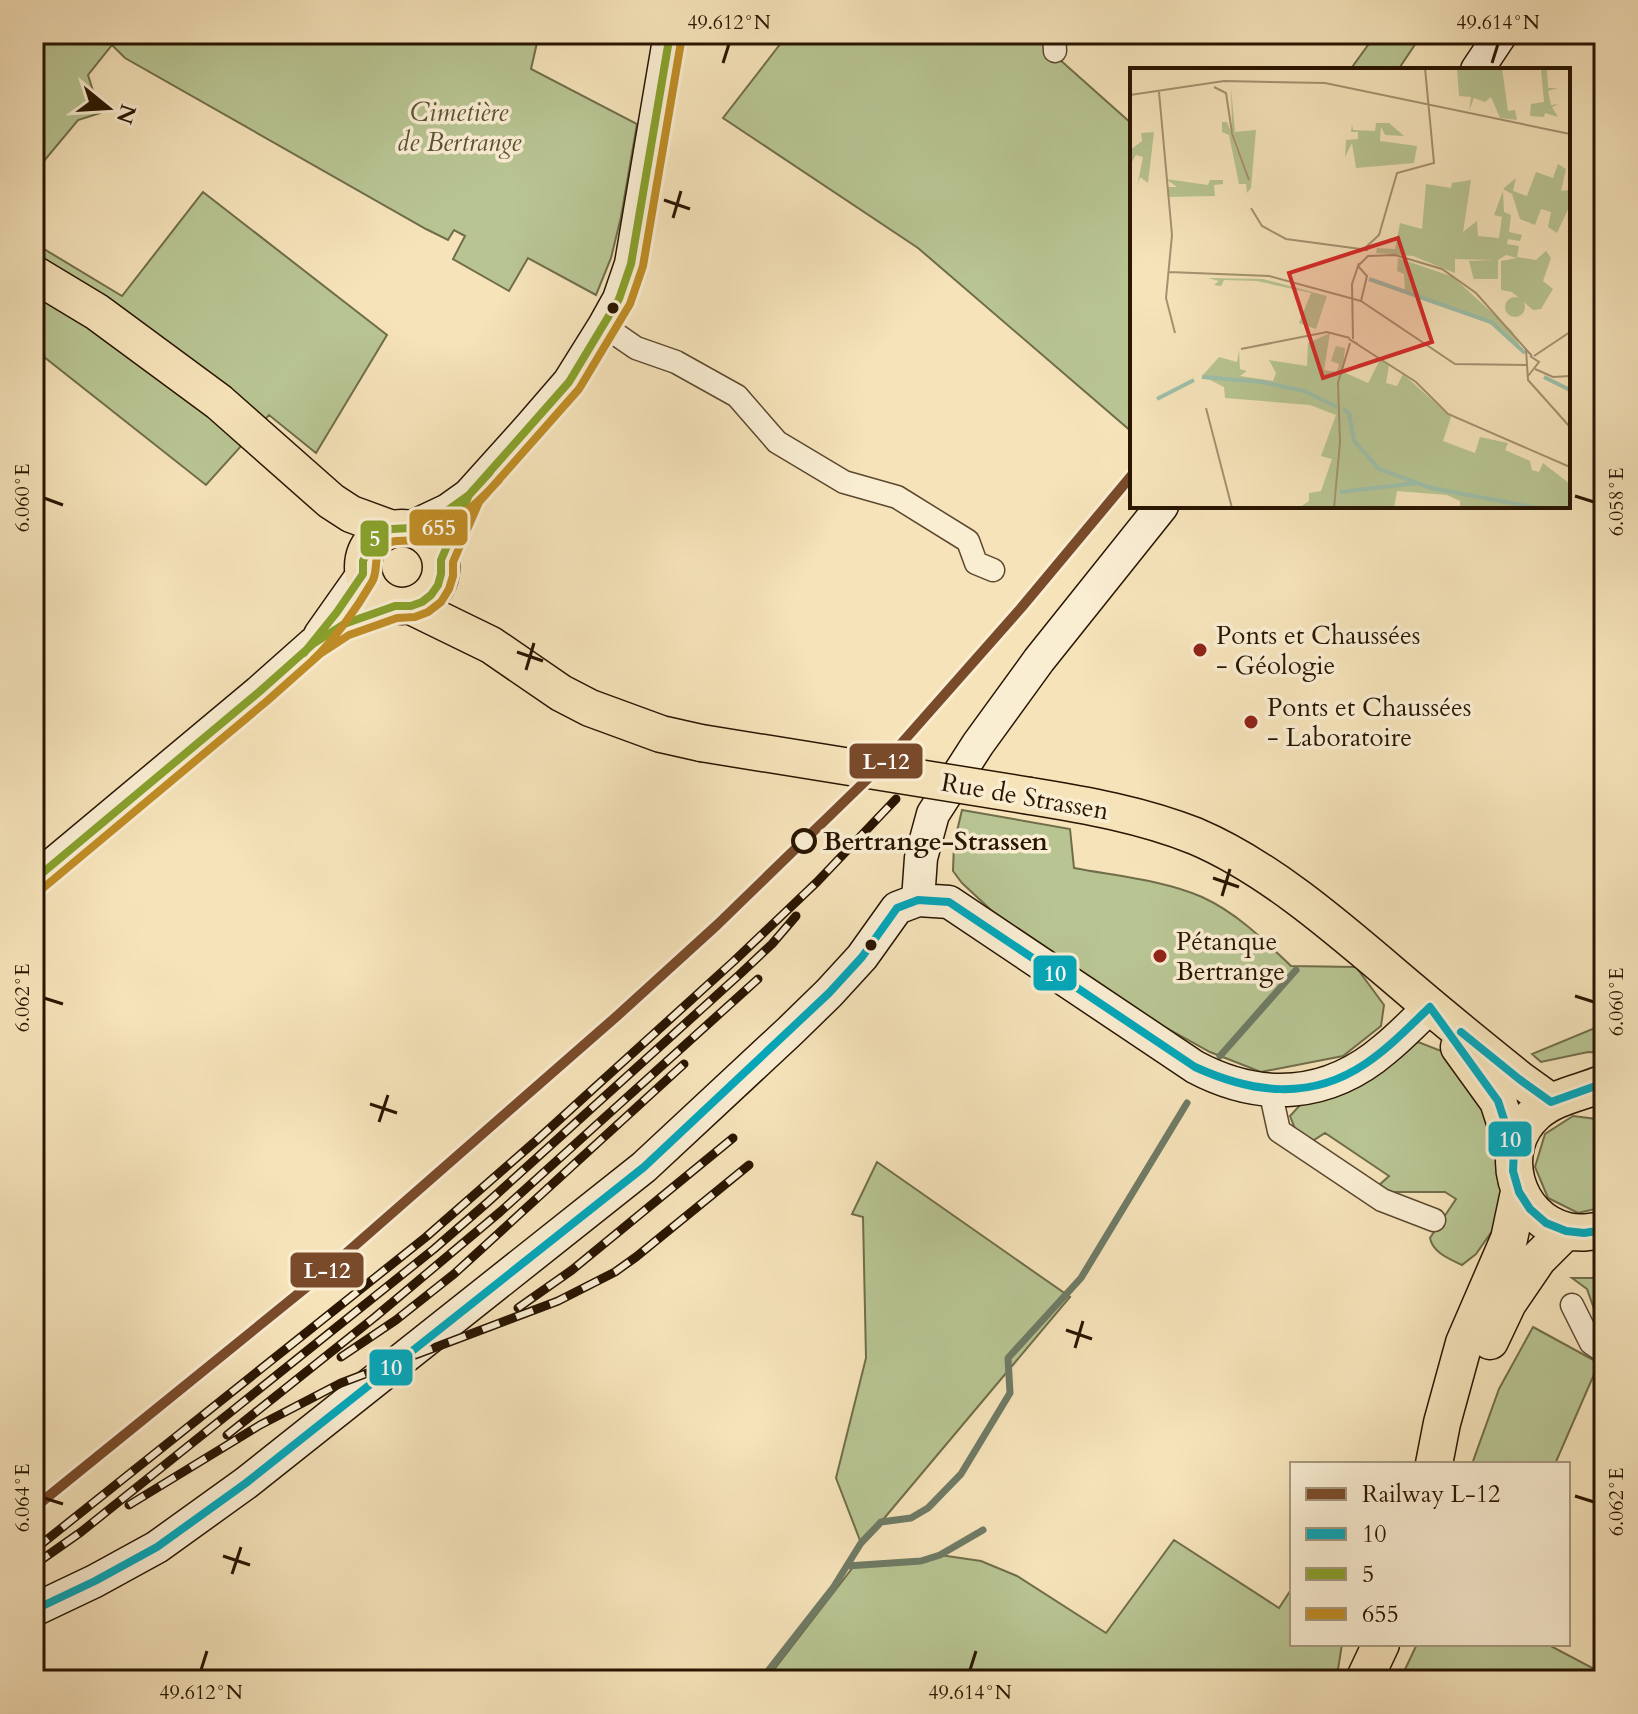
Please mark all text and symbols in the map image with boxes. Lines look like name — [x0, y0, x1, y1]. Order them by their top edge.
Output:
text: 49.612°N — [687, 9, 771, 36]
text: 49.614°N — [1456, 9, 1540, 36]
north arrow — [68, 68, 148, 148]
inset map — [1130, 68, 1570, 508]
park label: Cimetière de Bertrange — [397, 95, 522, 160]
text: N — [109, 100, 143, 128]
unlabelled marker — [605, 300, 621, 316]
text: 6.060°E — [9, 464, 36, 532]
text: 6.058°E — [1603, 468, 1630, 536]
line badge: 655 — [408, 508, 469, 547]
text: 655 — [422, 513, 456, 543]
line badge: 5 — [359, 519, 390, 558]
text: 5 — [369, 524, 381, 554]
place label: Ponts et Chaussées - Géologie — [1216, 618, 1420, 683]
marker: Ponts et Chaussées - Géologie — [1191, 641, 1209, 659]
place label: Ponts et Chaussées - Laboratoire — [1267, 690, 1471, 755]
marker: Ponts et Chaussées - Laboratoire — [1242, 713, 1260, 731]
line badge: L-12 — [848, 742, 924, 780]
text: L-12 — [863, 747, 909, 777]
street label: Rue de Strassen — [938, 765, 1112, 828]
place label: Bertrange-Strassen — [823, 824, 1048, 859]
marker: Bertrange-Strassen — [792, 829, 816, 853]
place label: Pétanque Bertrange — [1176, 924, 1285, 989]
unlabelled marker — [863, 937, 879, 953]
marker: Pétanque Bertrange — [1151, 947, 1169, 965]
line badge: 10 — [1032, 954, 1078, 992]
text: 10 — [1044, 959, 1066, 989]
text: 6.062°E — [9, 964, 36, 1032]
text: 6.060°E — [1603, 968, 1630, 1036]
line badge: 10 — [1487, 1120, 1533, 1158]
text: 10 — [1499, 1125, 1521, 1155]
line badge: L-12 — [289, 1251, 365, 1289]
text: L-12 — [304, 1256, 350, 1286]
line badge: 10 — [368, 1348, 414, 1387]
text: 10 — [380, 1353, 402, 1383]
legend — [1290, 1462, 1570, 1646]
text: 6.064°E — [9, 1464, 36, 1532]
text: 6.062°E — [1603, 1468, 1630, 1536]
text: Railway L-12 — [1362, 1478, 1500, 1511]
text: 10 — [1362, 1518, 1387, 1551]
text: 5 — [1362, 1558, 1374, 1591]
text: 655 — [1362, 1598, 1399, 1631]
text: 49.612°N — [159, 1679, 243, 1706]
text: 49.614°N — [928, 1679, 1012, 1706]

